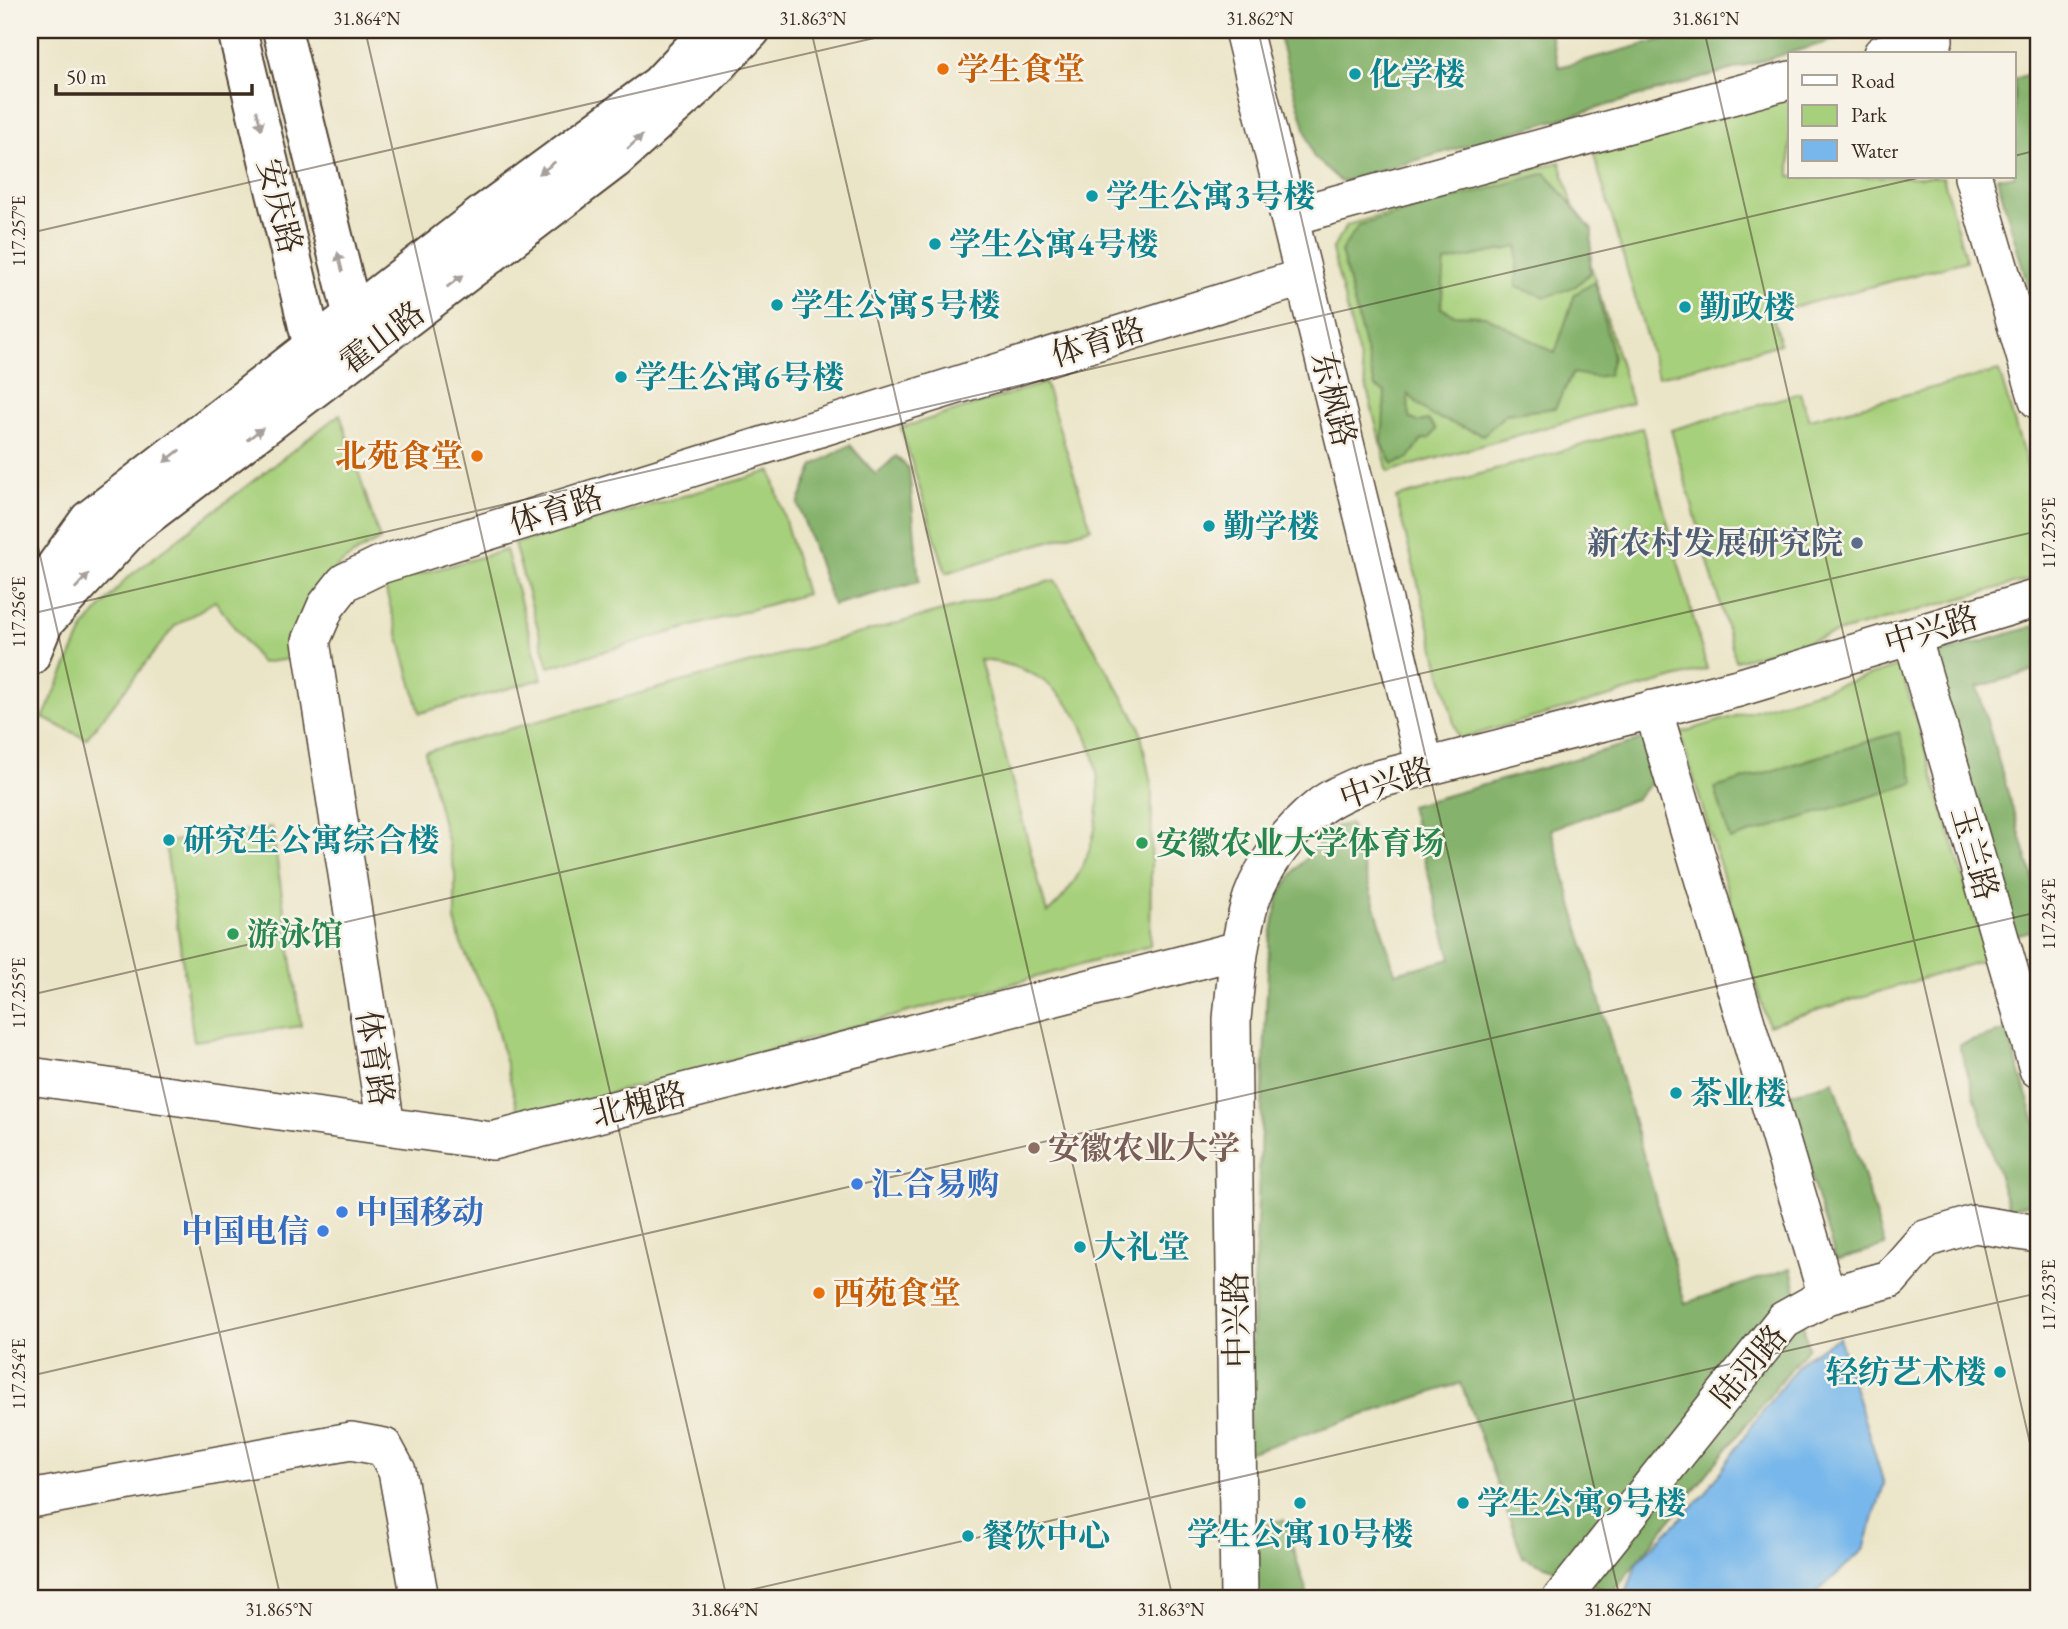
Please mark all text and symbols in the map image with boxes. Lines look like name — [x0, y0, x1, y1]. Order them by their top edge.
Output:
text: 31.864°N — [334, 7, 401, 30]
text: 31.863°N — [780, 7, 847, 30]
text: 31.862°N — [1227, 7, 1294, 30]
text: 31.861°N — [1673, 7, 1740, 30]
place label: 学生食堂 — [957, 48, 1085, 90]
scale bar — [56, 52, 252, 96]
legend — [1788, 52, 2016, 178]
place label: 化学楼 — [1369, 53, 1465, 95]
marker: 学生食堂 — [935, 61, 951, 77]
text: 50 m — [66, 63, 107, 90]
marker: 化学楼 — [1347, 66, 1363, 82]
text: Road — [1851, 67, 1895, 94]
text: Park — [1851, 101, 1888, 128]
one-way arrow — [254, 109, 265, 131]
one-way arrow — [626, 134, 643, 150]
text: Water — [1851, 137, 1898, 164]
street label: 安庆路 — [248, 154, 312, 258]
one-way arrow — [538, 160, 556, 175]
place label: 学生公寓3号楼 — [1106, 175, 1315, 217]
marker: 学生公寓3号楼 — [1084, 188, 1100, 204]
text: 117.257°E — [7, 195, 30, 267]
place label: 学生公寓4号楼 — [949, 223, 1158, 265]
marker: 学生公寓4号楼 — [927, 236, 943, 252]
one-way arrow — [334, 251, 345, 273]
one-way arrow — [446, 275, 464, 289]
place label: 学生公寓5号楼 — [791, 284, 1000, 326]
place label: 勤政楼 — [1699, 286, 1795, 328]
street label: 霍山路 — [331, 291, 433, 383]
marker: 学生公寓5号楼 — [769, 297, 785, 313]
marker: 勤政楼 — [1677, 299, 1693, 315]
street label: 体育路 — [1046, 308, 1150, 376]
street label: 东枫路 — [1302, 347, 1366, 451]
place label: 学生公寓6号楼 — [635, 356, 844, 398]
marker: 学生公寓6号楼 — [613, 369, 629, 385]
one-way arrow — [245, 426, 263, 441]
place label: 北苑食堂 — [335, 435, 463, 477]
one-way arrow — [163, 448, 181, 462]
marker: 北苑食堂 — [469, 448, 485, 464]
street label: 体育路 — [504, 476, 608, 544]
text: 117.255°E — [2037, 497, 2060, 569]
place label: 勤学楼 — [1223, 505, 1319, 547]
marker: 勤学楼 — [1201, 518, 1217, 534]
place label: 新农村发展研究院 — [1587, 522, 1843, 564]
marker: 新农村发展研究院 — [1849, 535, 1865, 551]
one-way arrow — [74, 572, 90, 590]
text: 117.256°E — [7, 576, 30, 648]
street label: 中兴路 — [1879, 596, 1983, 664]
street label: 中兴路 — [1334, 748, 1438, 818]
street label: 玉兰路 — [1942, 801, 2008, 905]
place label: 研究生公寓综合楼 — [183, 819, 439, 861]
place label: 安徽农业大学体育场 — [1156, 822, 1444, 864]
marker: 研究生公寓综合楼 — [161, 832, 177, 848]
marker: 安徽农业大学体育场 — [1134, 835, 1150, 851]
text: 117.254°E — [2037, 878, 2060, 950]
place label: 游泳馆 — [247, 913, 343, 955]
marker: 游泳馆 — [225, 926, 241, 942]
text: 117.255°E — [7, 957, 30, 1029]
street label: 体育路 — [347, 1007, 403, 1109]
street label: 北槐路 — [587, 1072, 691, 1136]
place label: 茶业楼 — [1690, 1072, 1786, 1114]
marker: 茶业楼 — [1668, 1085, 1684, 1101]
place label: 安徽农业大学 — [1048, 1127, 1240, 1169]
marker: 安徽农业大学 — [1026, 1140, 1042, 1156]
place label: 汇合易购 — [871, 1163, 999, 1205]
marker: 汇合易购 — [849, 1176, 865, 1192]
place label: 中国移动 — [356, 1191, 484, 1233]
marker: 中国移动 — [334, 1204, 350, 1220]
place label: 中国电信 — [181, 1210, 309, 1252]
marker: 中国电信 — [315, 1223, 331, 1239]
place label: 大礼堂 — [1094, 1226, 1190, 1268]
marker: 大礼堂 — [1072, 1239, 1088, 1255]
text: 117.253°E — [2037, 1259, 2060, 1331]
place label: 西苑食堂 — [833, 1272, 961, 1314]
street label: 中兴路 — [1214, 1272, 1258, 1368]
marker: 西苑食堂 — [811, 1285, 827, 1301]
street label: 陆羽路 — [1702, 1316, 1796, 1416]
text: 117.254°E — [7, 1338, 30, 1410]
place label: 轻纺艺术楼 — [1826, 1351, 1986, 1393]
marker: 轻纺艺术楼 — [1992, 1364, 2008, 1380]
place label: 学生公寓9号楼 — [1477, 1482, 1686, 1524]
marker: 学生公寓10号楼 — [1292, 1495, 1308, 1511]
marker: 学生公寓9号楼 — [1455, 1495, 1471, 1511]
place label: 学生公寓10号楼 — [1187, 1513, 1413, 1555]
place label: 餐饮中心 — [982, 1515, 1110, 1557]
marker: 餐饮中心 — [960, 1528, 976, 1544]
text: 31.865°N — [246, 1598, 313, 1621]
text: 31.864°N — [692, 1598, 759, 1621]
text: 31.863°N — [1138, 1598, 1205, 1621]
text: 31.862°N — [1585, 1598, 1652, 1621]

